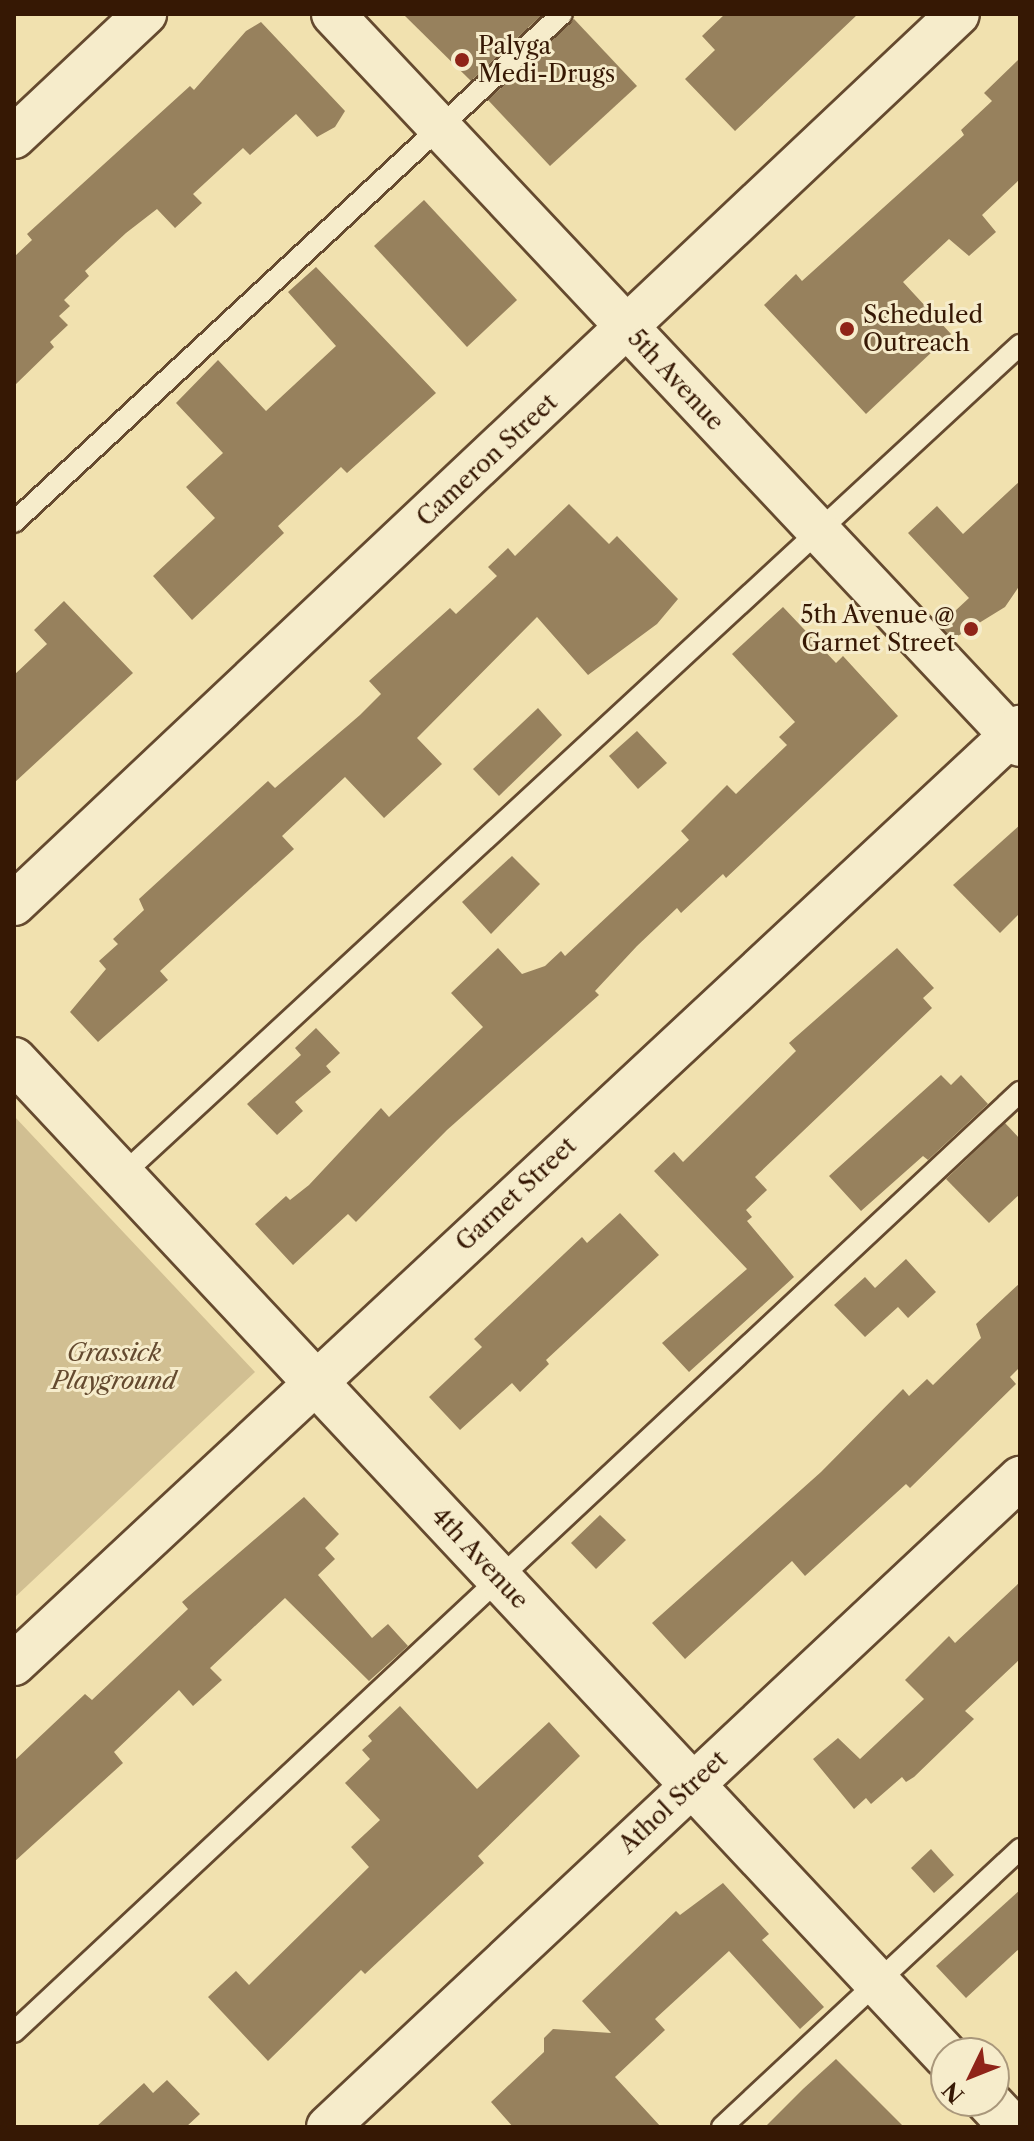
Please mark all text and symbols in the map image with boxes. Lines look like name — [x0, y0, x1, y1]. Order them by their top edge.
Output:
place label: Palyga Medi-Drugs — [478, 32, 615, 88]
marker: Palyga Medi-Drugs — [453, 51, 471, 69]
place label: Scheduled Outreach — [863, 301, 983, 357]
marker: Scheduled Outreach — [838, 320, 856, 338]
street label: 5th Avenue — [622, 323, 730, 437]
street label: Cameron Street — [411, 388, 563, 532]
place label: 5th Avenue @ Garnet Street — [799, 601, 955, 657]
marker: 5th Avenue @ Garnet Street — [962, 620, 980, 638]
street label: Garnet Street — [450, 1131, 582, 1257]
park label: Grassick Playground — [52, 1339, 176, 1395]
street label: 4th Avenue — [425, 1501, 535, 1615]
street label: Athol Street — [613, 1745, 733, 1859]
north arrow — [930, 2037, 1010, 2117]
text: N — [937, 2076, 970, 2109]

